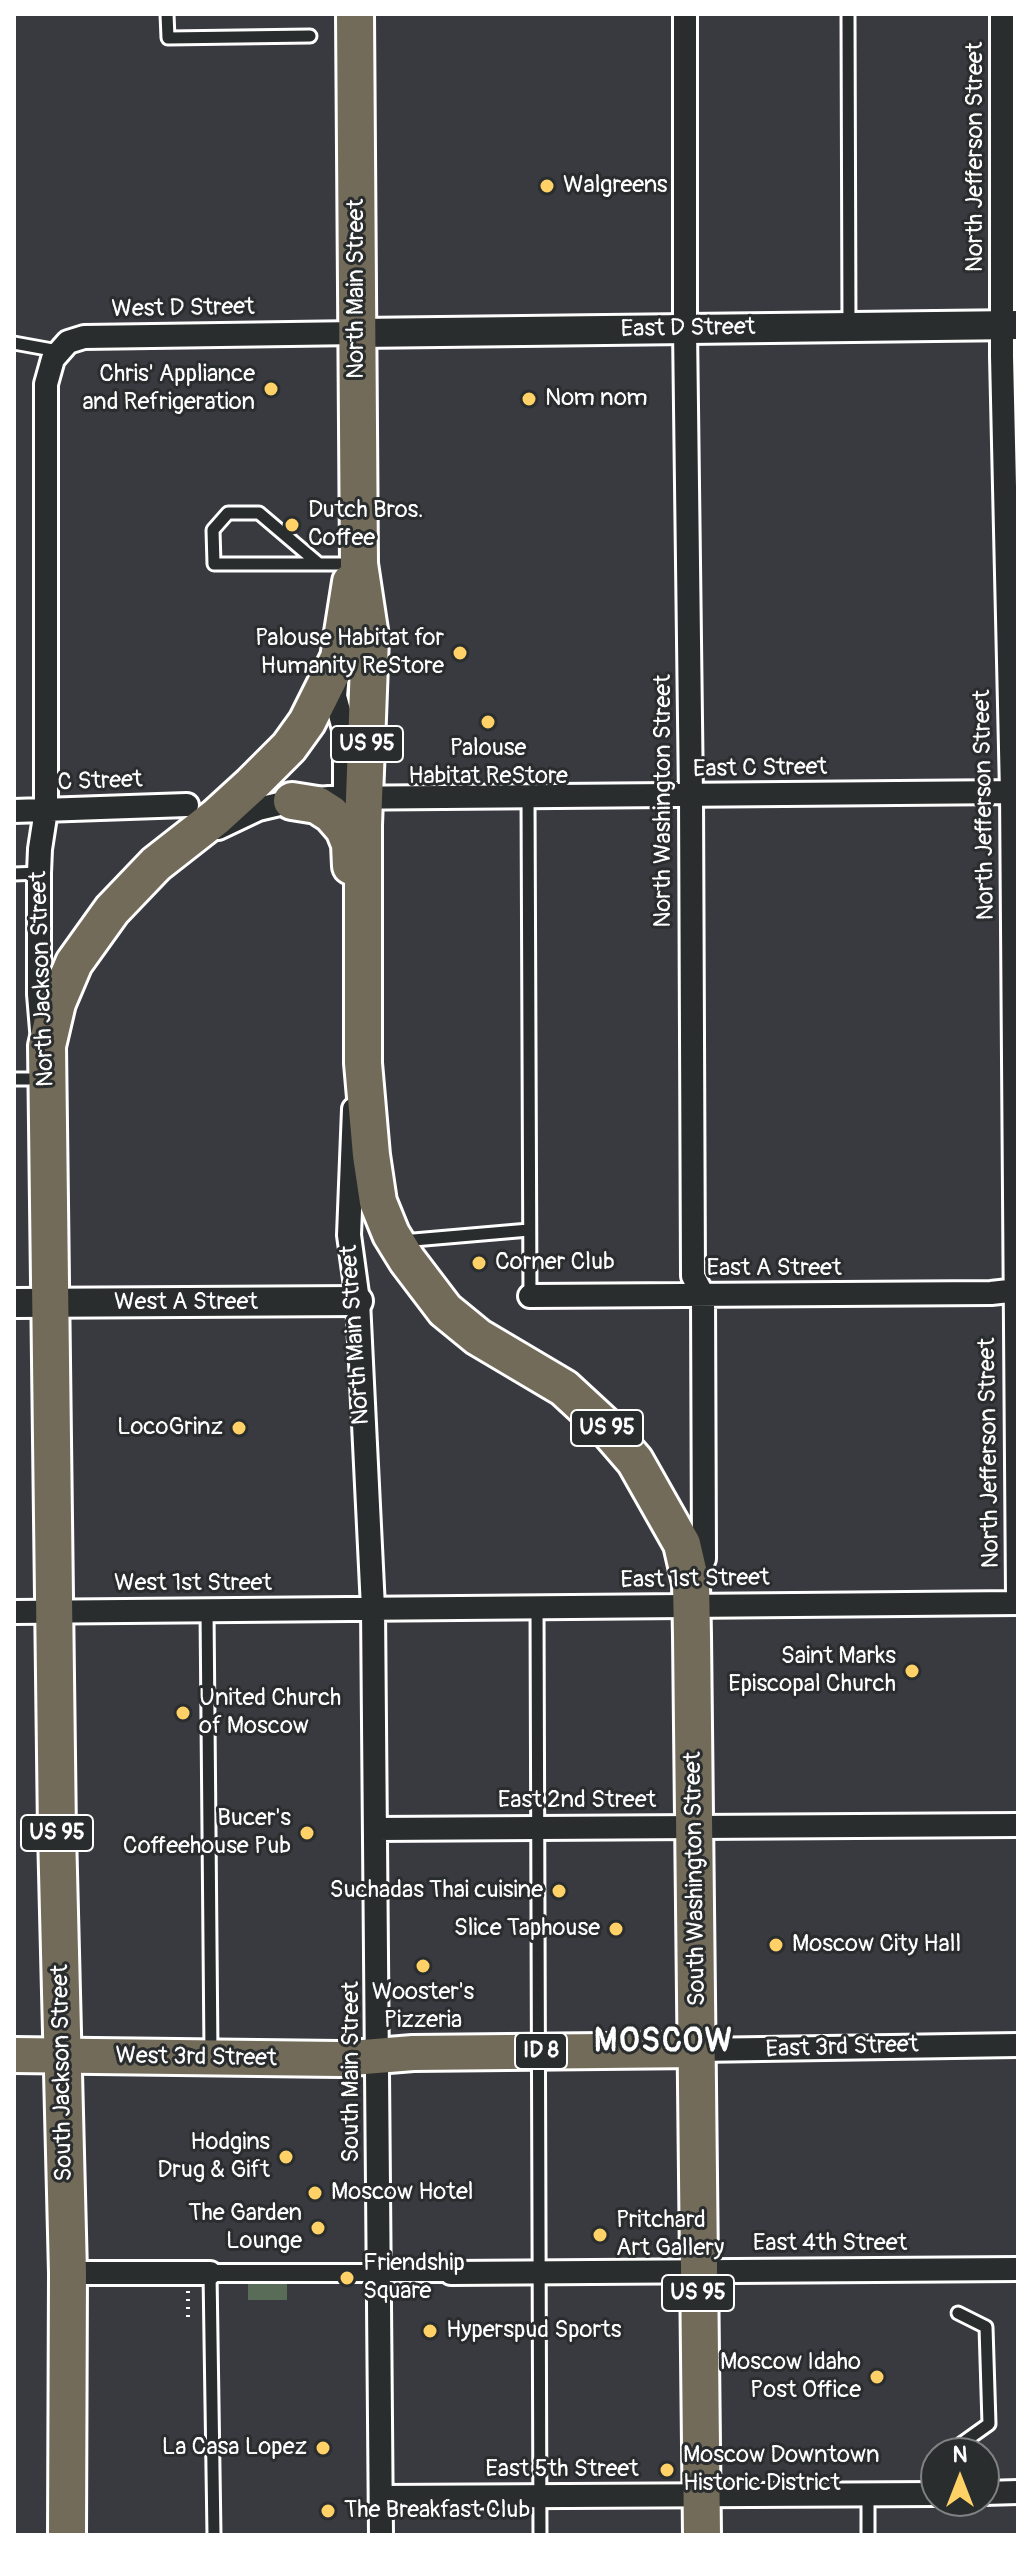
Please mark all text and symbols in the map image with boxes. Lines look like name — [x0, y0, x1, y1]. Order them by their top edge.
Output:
street label: North Jefferson Street — [962, 42, 990, 272]
place label: Walgreens — [563, 172, 668, 200]
marker: Walgreens — [538, 177, 556, 195]
street label: North Main Street — [343, 199, 371, 379]
street label: West D Street — [111, 293, 255, 325]
street label: East D Street — [620, 313, 756, 345]
place label: Chris' Appliance and Refrigeration — [83, 361, 255, 417]
marker: Chris' Appliance and Refrigeration — [262, 380, 280, 398]
place label: Nom nom — [545, 385, 647, 413]
marker: Nom nom — [520, 390, 538, 408]
place label: Dutch Bros. Coffee — [308, 497, 424, 553]
marker: Dutch Bros. Coffee — [283, 516, 301, 534]
place label: Palouse Habitat for Humanity ReStore — [255, 625, 444, 681]
marker: Palouse Habitat for Humanity ReStore — [451, 644, 469, 662]
street label: North Washington Street — [650, 674, 678, 928]
street label: North Jefferson Street — [969, 690, 1001, 920]
marker: Palouse Habitat ReStore — [479, 713, 497, 731]
road number: US 95 — [331, 726, 403, 762]
place label: Palouse Habitat ReStore — [408, 735, 568, 791]
street label: East C Street — [693, 753, 827, 785]
street label: C Street — [57, 766, 143, 798]
street label: North Jackson Street — [25, 871, 61, 1087]
street label: North Main Street — [335, 1244, 377, 1426]
place label: Corner Club — [495, 1249, 615, 1277]
marker: Corner Club — [470, 1254, 488, 1272]
street label: East A Street — [706, 1255, 842, 1283]
street label: West A Street — [114, 1289, 258, 1317]
street label: North Jefferson Street — [974, 1338, 1006, 1568]
road number: US 95 — [571, 1410, 643, 1446]
place label: LocoGrinz — [117, 1414, 223, 1442]
marker: LocoGrinz — [230, 1419, 248, 1437]
street label: East 1st Street — [620, 1564, 770, 1596]
street label: West 1st Street — [114, 1570, 272, 1598]
place label: Saint Marks Episcopal Church — [728, 1643, 896, 1699]
marker: Saint Marks Episcopal Church — [903, 1662, 921, 1680]
place label: United Church of Moscow — [199, 1685, 341, 1741]
marker: United Church of Moscow — [174, 1704, 192, 1722]
street label: South Washington Street — [679, 1751, 713, 2007]
street label: East 2nd Street — [498, 1787, 656, 1815]
place label: Bucer's Coffeehouse Pub — [123, 1805, 291, 1861]
road number: US 95 — [21, 1815, 93, 1851]
marker: Bucer's Coffeehouse Pub — [298, 1824, 316, 1842]
place label: Suchadas Thai cuisine — [330, 1877, 543, 1905]
marker: Suchadas Thai cuisine — [550, 1882, 568, 1900]
place label: Slice Taphouse — [454, 1915, 600, 1943]
marker: Slice Taphouse — [607, 1920, 625, 1938]
place label: Moscow City Hall — [792, 1931, 961, 1959]
marker: Moscow City Hall — [767, 1936, 785, 1954]
marker: Wooster's Pizzeria — [414, 1957, 432, 1975]
street label: South Jackson Street — [47, 1964, 79, 2182]
place label: Wooster's Pizzeria — [372, 1979, 474, 2035]
street label: South Main Street — [338, 1981, 366, 2163]
district label: MOSCOW — [594, 2024, 734, 2062]
street label: East 3rd Street — [765, 2031, 919, 2065]
road number: ID 8 — [515, 2033, 567, 2069]
street label: West 3rd Street — [115, 2042, 277, 2074]
place label: Hodgins Drug & Gift — [157, 2129, 270, 2185]
marker: Hodgins Drug & Gift — [277, 2148, 295, 2166]
place label: Moscow Hotel — [331, 2179, 473, 2207]
marker: Moscow Hotel — [306, 2184, 324, 2202]
place label: The Garden Lounge — [188, 2200, 302, 2256]
place label: Pritchard Art Gallery — [616, 2207, 724, 2263]
marker: The Garden Lounge — [309, 2219, 327, 2237]
marker: Pritchard Art Gallery — [591, 2226, 609, 2244]
street label: East 4th Street — [753, 2230, 907, 2258]
place label: Friendship Square — [363, 2250, 465, 2306]
marker: Friendship Square — [338, 2269, 356, 2287]
road number: US 95 — [662, 2275, 734, 2311]
place label: Hyperspud Sports — [446, 2317, 621, 2345]
marker: Hyperspud Sports — [421, 2322, 439, 2340]
place label: Moscow Idaho Post Office — [720, 2349, 861, 2405]
marker: Moscow Idaho Post Office — [868, 2368, 886, 2386]
place label: La Casa Lopez — [162, 2434, 307, 2462]
north arrow — [920, 2437, 1000, 2517]
marker: La Casa Lopez — [314, 2439, 332, 2457]
text: N — [953, 2441, 967, 2469]
place label: Moscow Downtown Historic District — [683, 2442, 879, 2498]
street label: East 5th Street — [485, 2456, 639, 2484]
marker: Moscow Downtown Historic District — [658, 2461, 676, 2479]
place label: The Breakfast Club — [344, 2497, 530, 2525]
marker: The Breakfast Club — [319, 2502, 337, 2520]

